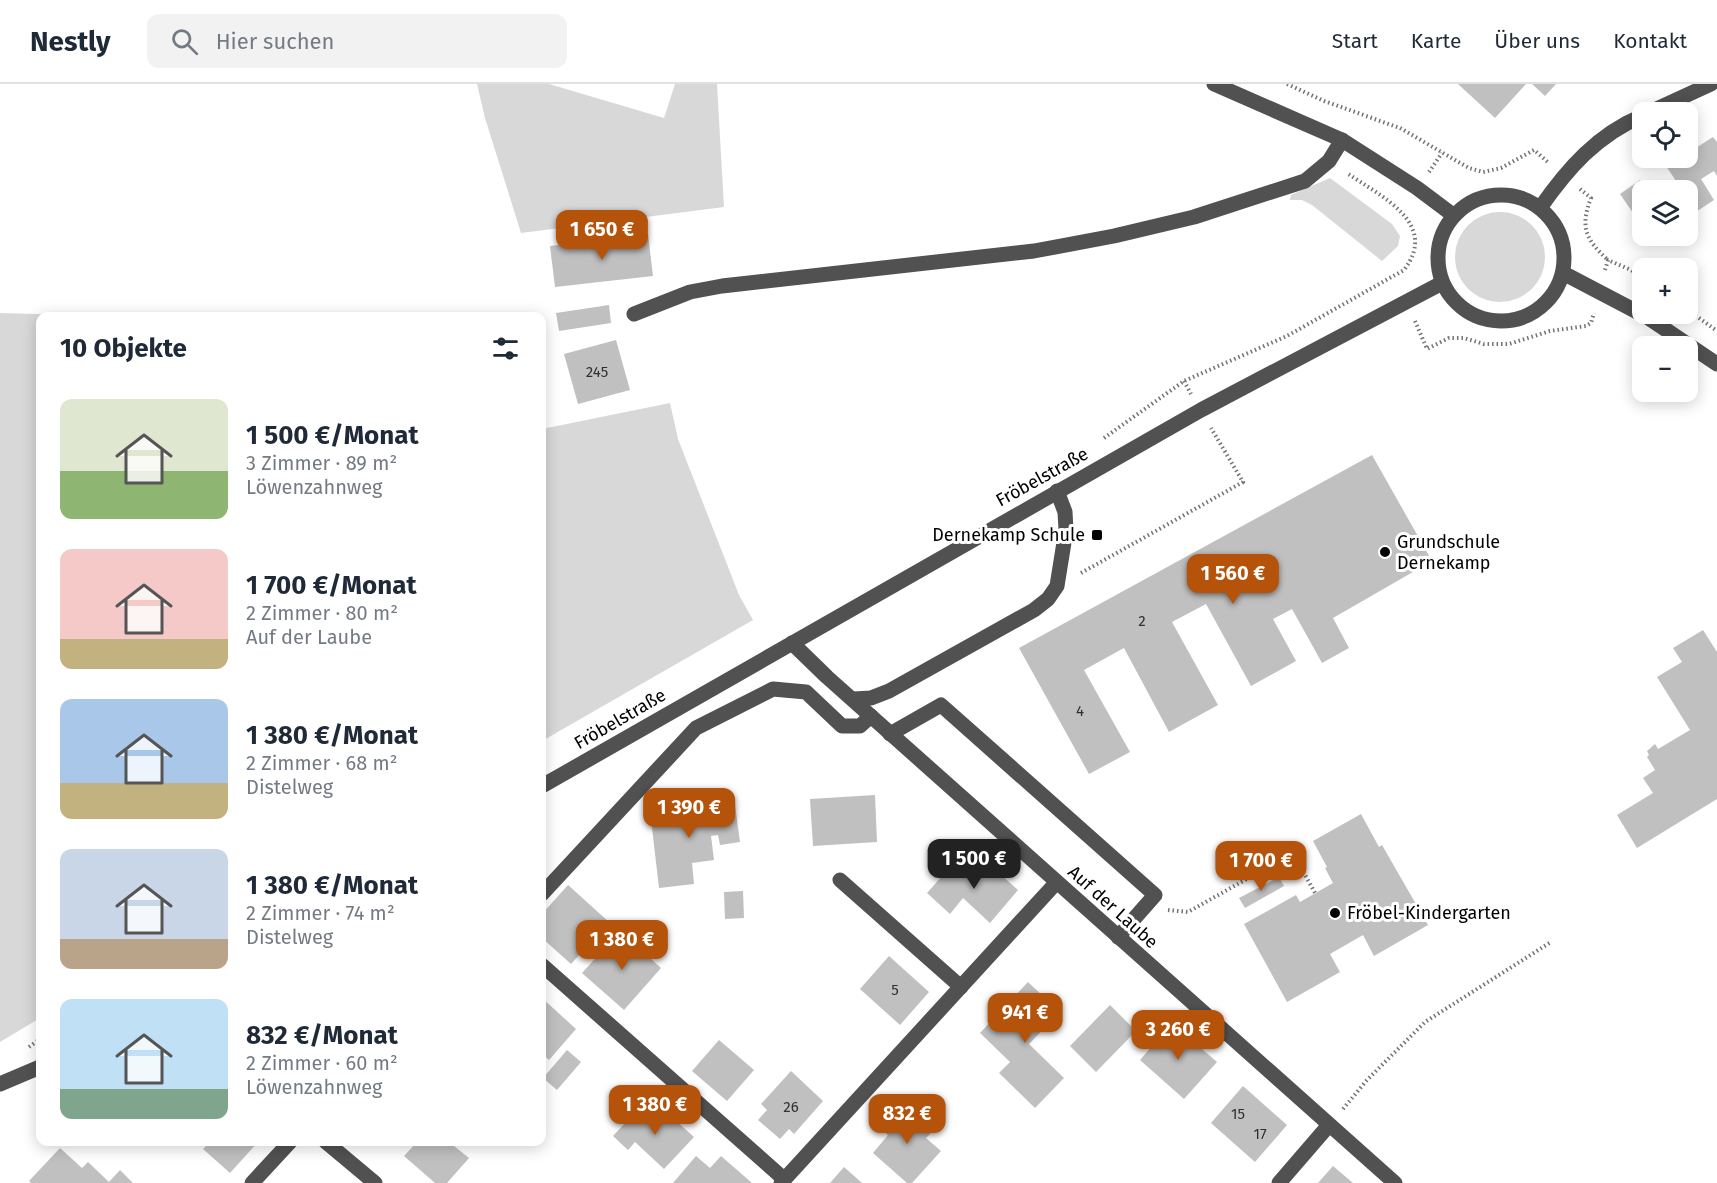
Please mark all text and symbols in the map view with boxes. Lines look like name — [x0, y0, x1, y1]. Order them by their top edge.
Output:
search box — [147, 14, 567, 68]
text: Nestly — [30, 25, 111, 58]
icon: search — [168, 25, 201, 58]
text: Hier suchen — [216, 28, 334, 55]
text: Start — [1332, 28, 1378, 54]
text: Karte — [1411, 28, 1461, 54]
text: Über uns — [1494, 28, 1580, 54]
text: Kontakt — [1613, 28, 1687, 54]
map controls — [1632, 102, 1698, 402]
button: locate — [1632, 102, 1698, 168]
button: layers — [1632, 180, 1698, 246]
pin: 1 650 € — [547, 210, 657, 261]
text: 1 650 € — [570, 217, 634, 241]
button: + — [1632, 258, 1698, 324]
icon: filters — [489, 332, 522, 365]
text: 10 Objekte — [60, 333, 187, 364]
button: − — [1632, 336, 1698, 402]
house number: 245 — [586, 363, 608, 381]
text: 1 500 €/Monat — [246, 420, 419, 451]
icon: home — [108, 423, 180, 495]
street label: Fröbelstraße — [992, 443, 1092, 511]
text: 3 Zimmer · 89 m² — [246, 451, 397, 475]
text: Löwenzahnweg — [246, 475, 383, 499]
place label: Dernekamp Schule — [932, 524, 1085, 546]
marker: Dernekamp Schule — [1090, 528, 1104, 542]
place label: Grundschule Dernekamp — [1397, 531, 1500, 574]
marker: Grundschule Dernekamp — [1378, 545, 1392, 559]
pin: 1 560 € — [1178, 554, 1288, 605]
text: 1 560 € — [1201, 561, 1265, 585]
text: 1 700 €/Monat — [246, 570, 416, 601]
icon: home — [108, 573, 180, 645]
text: 2 Zimmer · 80 m² — [246, 601, 398, 625]
house number: 2 — [1138, 612, 1146, 630]
text: Auf der Laube — [246, 625, 372, 649]
street label: Fröbelstraße — [570, 684, 670, 754]
house number: 4 — [1076, 702, 1084, 720]
text: 1 380 €/Monat — [246, 720, 418, 751]
icon: home — [108, 723, 180, 795]
text: 2 Zimmer · 68 m² — [246, 751, 398, 775]
text: Distelweg — [246, 775, 333, 799]
pin: 1 390 € — [634, 788, 744, 839]
text: 1 390 € — [657, 795, 721, 819]
pin: 1 500 € — [919, 839, 1029, 890]
pin: 1 700 € — [1206, 841, 1316, 892]
text: 1 500 € — [942, 846, 1006, 870]
text: 1 700 € — [1229, 848, 1293, 872]
street label: Auf der Laube — [1063, 861, 1163, 953]
text: 1 380 €/Monat — [246, 870, 418, 901]
icon: home — [108, 873, 180, 945]
text: 2 Zimmer · 74 m² — [246, 901, 395, 925]
place label: Fröbel-Kindergarten — [1347, 902, 1511, 924]
marker: Fröbel-Kindergarten — [1328, 906, 1342, 920]
pin: 1 380 € — [567, 920, 677, 971]
text: Distelweg — [246, 925, 333, 949]
text: 1 380 € — [590, 927, 654, 951]
house number: 5 — [891, 981, 899, 999]
pin: 941 € — [983, 993, 1067, 1044]
text: 941 € — [1002, 1000, 1048, 1024]
pin: 3 260 € — [1123, 1010, 1233, 1061]
text: 3 260 € — [1145, 1017, 1211, 1041]
text: 832 €/Monat — [246, 1020, 398, 1051]
icon: home — [108, 1023, 180, 1095]
text: 2 Zimmer · 60 m² — [246, 1051, 398, 1075]
text: Löwenzahnweg — [246, 1075, 383, 1099]
pin: 1 380 € — [600, 1085, 710, 1136]
text: 1 380 € — [623, 1092, 687, 1116]
pin: 832 € — [865, 1094, 949, 1145]
house number: 26 — [783, 1098, 799, 1116]
text: 832 € — [883, 1101, 931, 1125]
house number: 15 — [1231, 1105, 1245, 1123]
house number: 17 — [1253, 1125, 1267, 1143]

